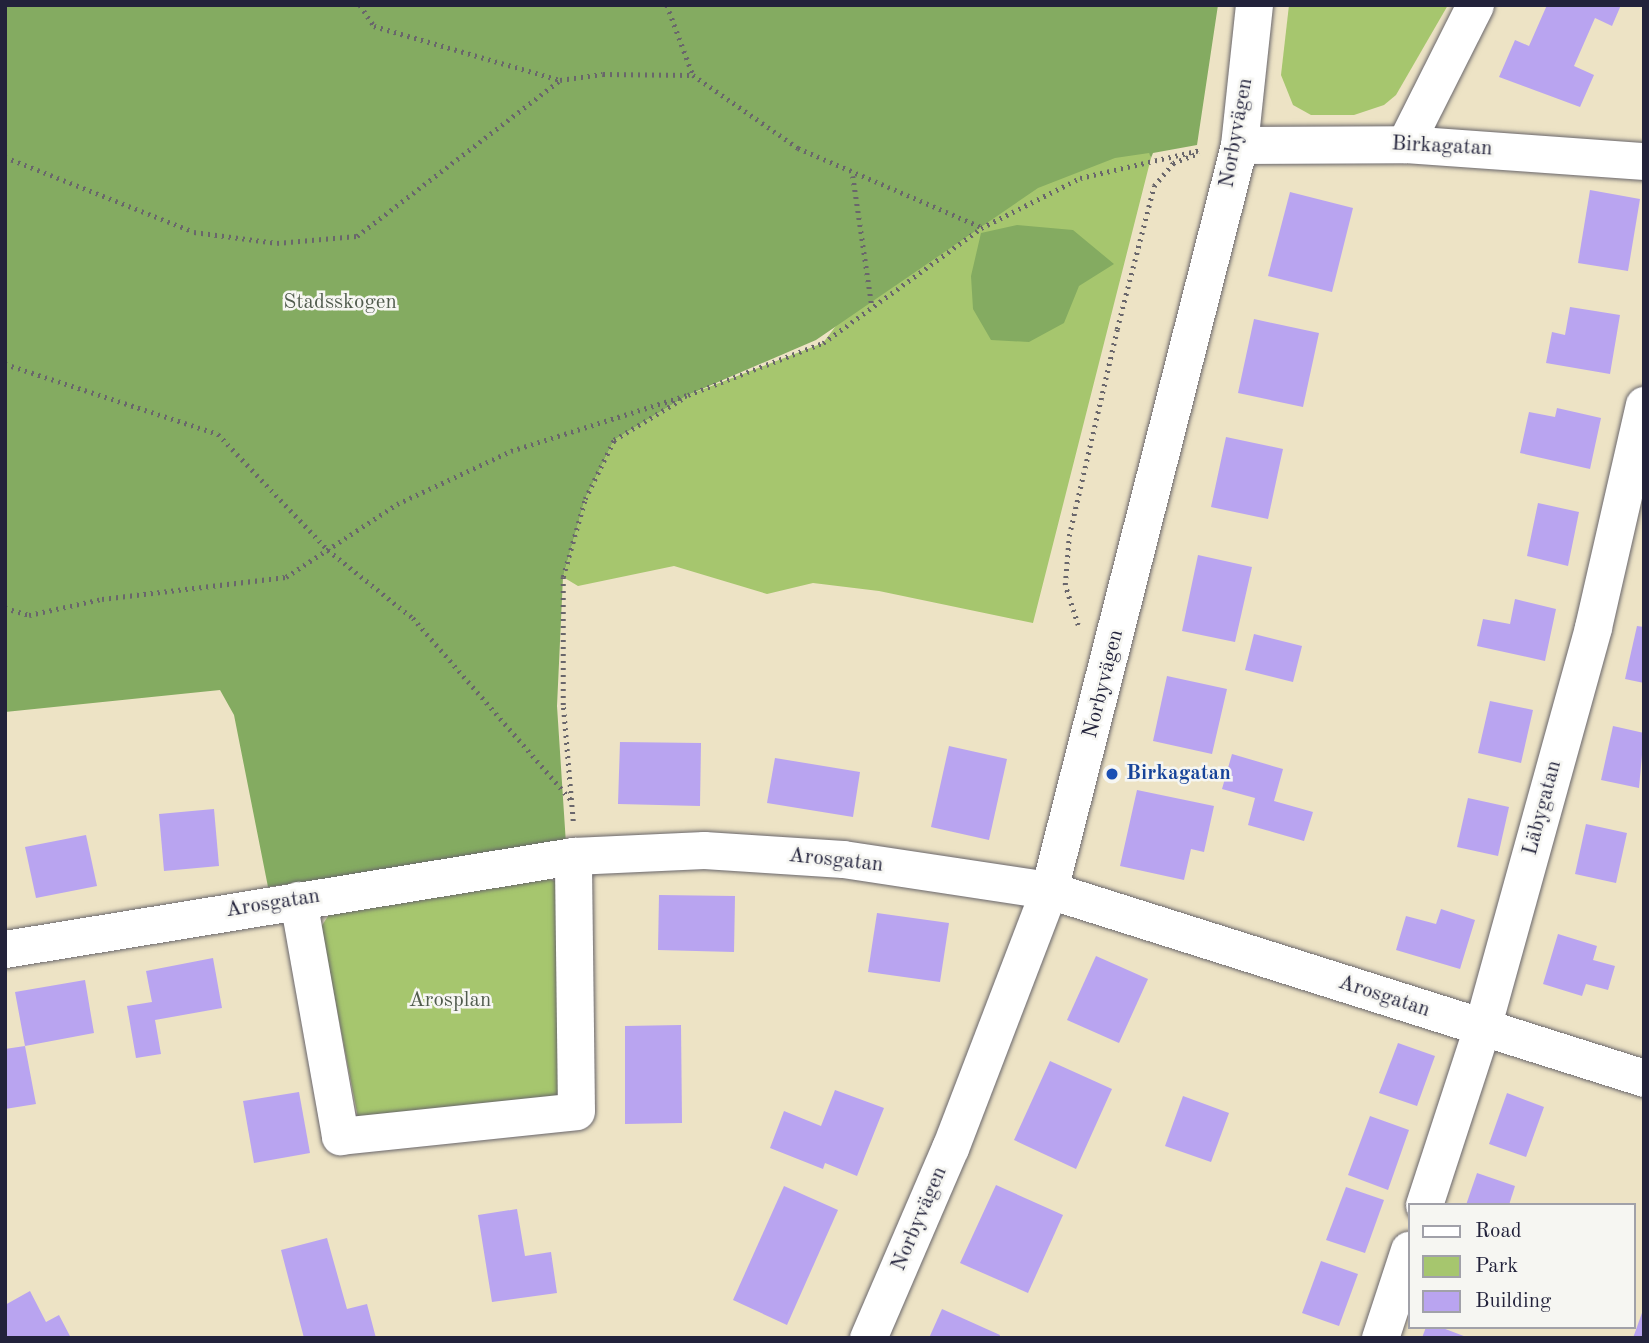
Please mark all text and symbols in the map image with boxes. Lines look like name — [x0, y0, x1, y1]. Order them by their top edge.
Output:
street label: Norbyvägen — [1215, 76, 1259, 190]
street label: Birkagatan — [1391, 132, 1493, 162]
park label: Stadsskogen — [283, 290, 397, 316]
street label: Norbyvägen — [1078, 627, 1130, 741]
street label: Läbygatan — [1518, 758, 1568, 858]
place label: Birkagatan — [1126, 761, 1231, 787]
marker: Birkagatan — [1104, 766, 1120, 782]
street label: Arosgatan — [787, 844, 885, 878]
street label: Arosgatan — [224, 884, 322, 924]
street label: Arosgatan — [1335, 970, 1433, 1024]
park label: Arosplan — [409, 988, 491, 1014]
street label: Norbyvägen — [887, 1163, 953, 1275]
legend — [1408, 1203, 1635, 1329]
text: Road — [1475, 1221, 1522, 1242]
text: Park — [1475, 1256, 1518, 1277]
text: Building — [1475, 1291, 1551, 1312]

